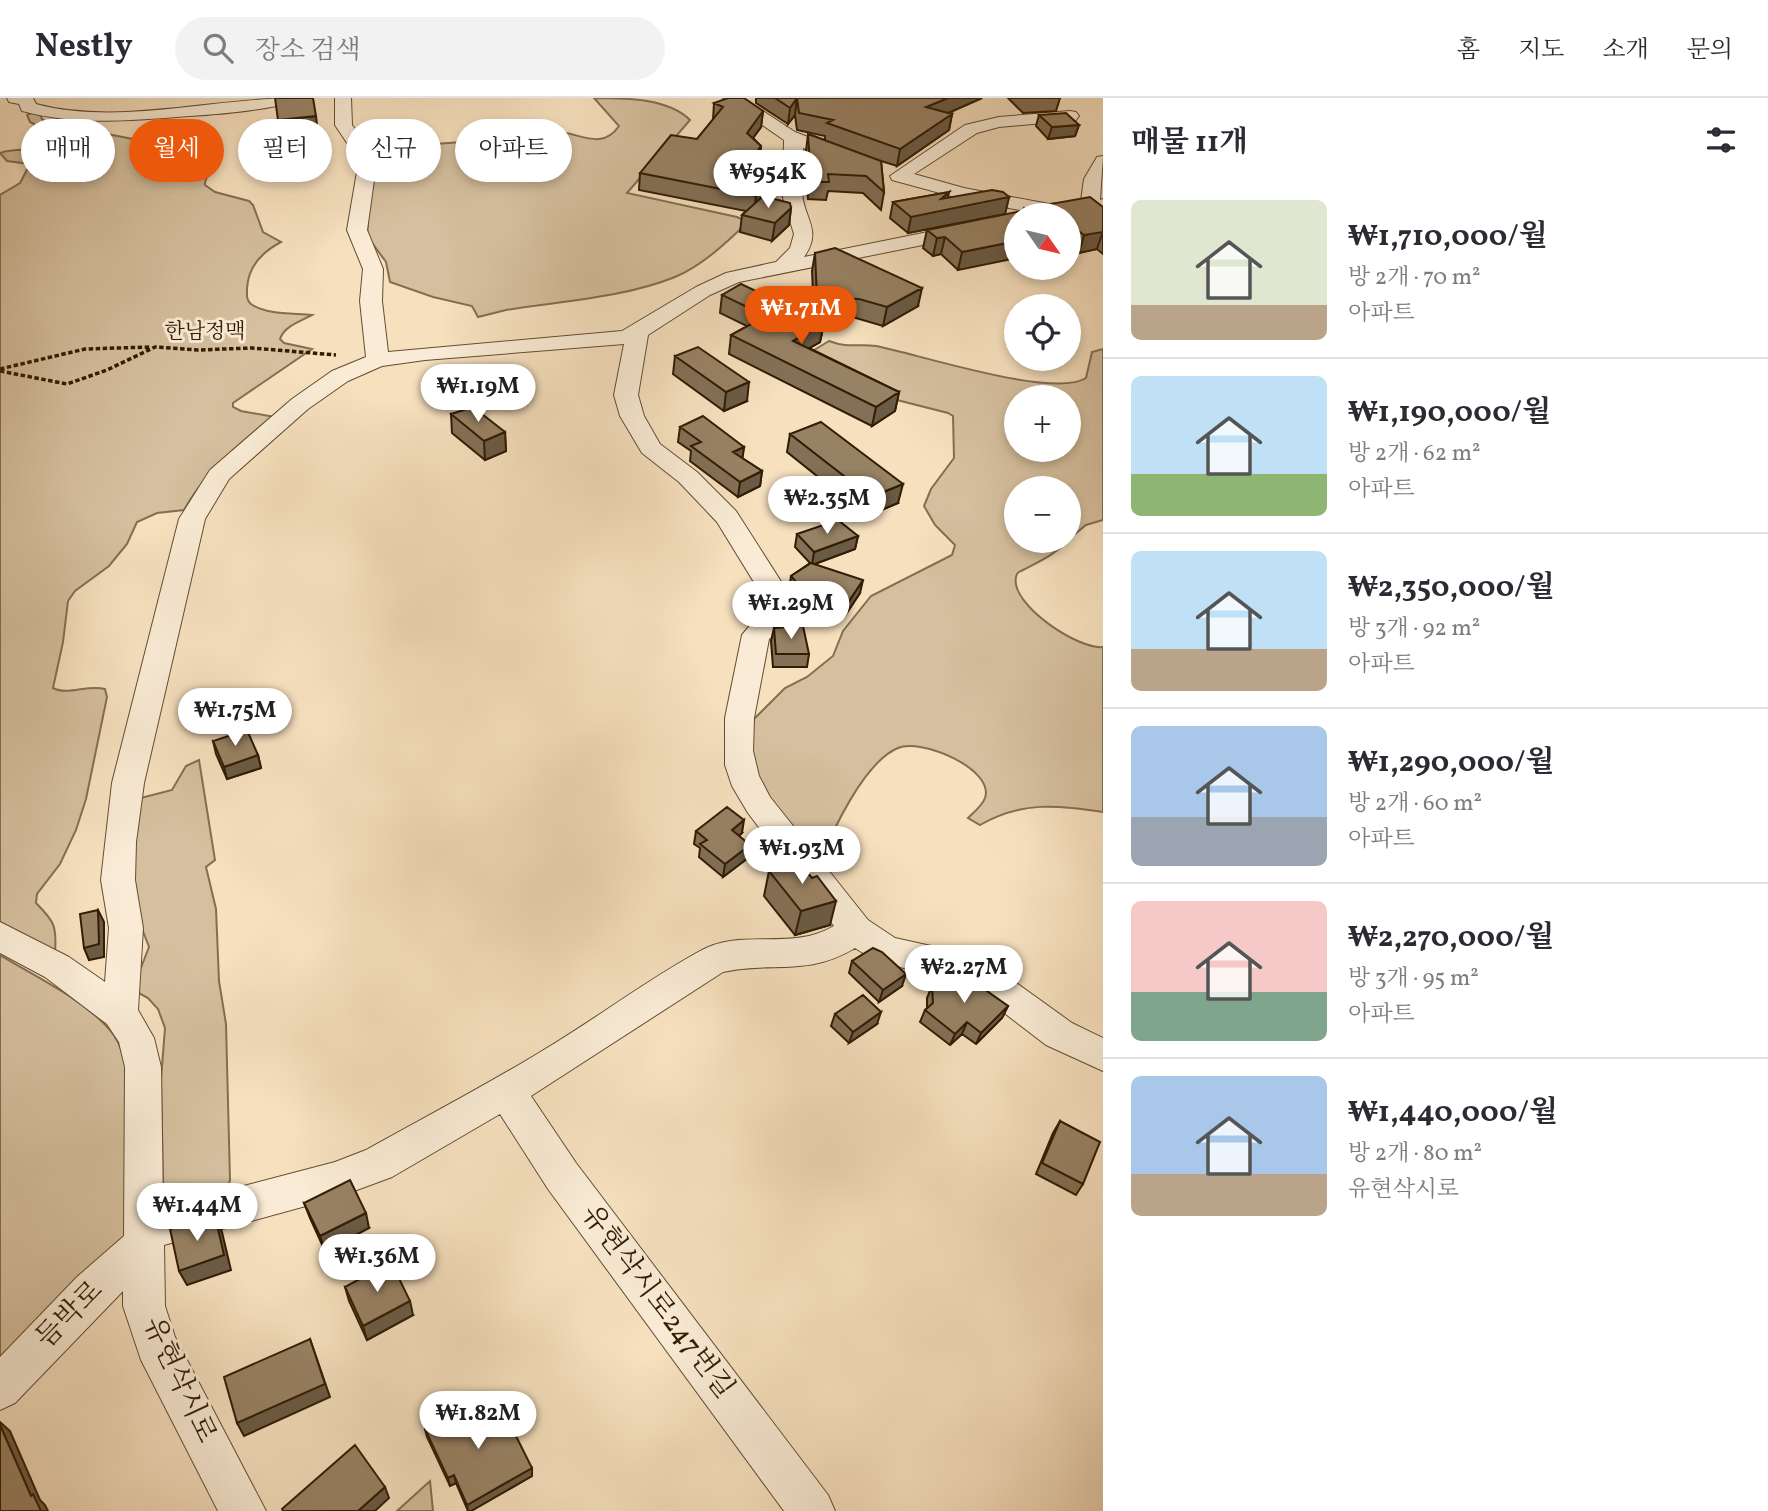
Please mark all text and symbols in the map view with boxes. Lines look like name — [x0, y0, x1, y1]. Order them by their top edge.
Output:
search box — [175, 17, 665, 80]
text: Nestly — [35, 25, 133, 71]
icon: search — [199, 29, 237, 67]
text: 장소 검색 — [255, 33, 361, 69]
text: 홈 — [1457, 34, 1480, 68]
text: 지도 — [1518, 34, 1564, 68]
text: 소개 — [1602, 34, 1649, 68]
text: 문의 — [1687, 34, 1733, 68]
chip: 매매 — [21, 119, 115, 182]
chip: 월세 — [129, 119, 224, 182]
chip: 필터 — [238, 119, 332, 182]
chip: 신규 — [346, 119, 441, 182]
chip: 아파트 — [455, 119, 572, 182]
icon: filters — [1702, 121, 1740, 159]
text: 매물 11개 — [1131, 122, 1248, 164]
pin: ₩954K — [719, 150, 817, 210]
text: ₩954K — [729, 157, 807, 189]
north arrow — [1004, 203, 1082, 280]
map controls — [1004, 203, 1081, 553]
text: ₩1,710,000/월 — [1348, 216, 1548, 258]
icon: home — [1187, 228, 1271, 312]
text: 방 2개 · 70 m² — [1348, 262, 1481, 294]
pin: ₩1.71M — [744, 286, 858, 346]
text: ₩1.71M — [761, 293, 841, 325]
button: locate — [1004, 294, 1081, 371]
text: 아파트 — [1348, 298, 1415, 330]
street label: 한남정맥 — [164, 318, 246, 347]
pin: ₩1.19M — [421, 364, 535, 424]
text: ₩1.19M — [437, 371, 519, 403]
button: + — [1004, 385, 1081, 462]
text: ₩1,190,000/월 — [1348, 392, 1551, 434]
icon: home — [1187, 404, 1271, 488]
text: 방 2개 · 62 m² — [1348, 438, 1481, 470]
text: 아파트 — [1348, 474, 1415, 506]
pin: ₩2.35M — [770, 476, 884, 536]
button: − — [1004, 476, 1081, 553]
text: ₩2.35M — [784, 483, 870, 515]
text: ₩2,350,000/월 — [1348, 567, 1555, 609]
icon: home — [1187, 579, 1271, 663]
pin: ₩1.29M — [734, 582, 848, 641]
text: ₩1.29M — [748, 588, 834, 620]
text: 방 3개 · 92 m² — [1348, 613, 1480, 645]
text: 아파트 — [1348, 649, 1415, 681]
pin: ₩1.75M — [178, 688, 292, 748]
text: ₩1.75M — [194, 695, 276, 727]
text: ₩1,290,000/월 — [1348, 742, 1555, 784]
icon: home — [1187, 754, 1271, 838]
text: 방 2개 · 60 m² — [1348, 788, 1482, 820]
text: 아파트 — [1348, 824, 1415, 856]
pin: ₩1.93M — [745, 826, 859, 886]
text: ₩1.93M — [759, 833, 845, 865]
text: ₩2,270,000/월 — [1348, 917, 1554, 959]
icon: home — [1187, 929, 1271, 1013]
pin: ₩2.27M — [907, 946, 1021, 1005]
text: ₩2.27M — [921, 952, 1007, 984]
text: 방 3개 · 95 m² — [1348, 963, 1479, 995]
text: 아파트 — [1348, 999, 1415, 1031]
text: ₩1,440,000/월 — [1348, 1092, 1558, 1134]
icon: home — [1187, 1104, 1271, 1188]
text: 방 2개 · 80 m² — [1348, 1138, 1482, 1170]
text: 유현삭시로 — [1348, 1174, 1459, 1206]
pin: ₩1.44M — [140, 1184, 254, 1243]
text: ₩1.44M — [153, 1190, 241, 1222]
street label: 유현삭시로247번길 — [571, 1197, 743, 1407]
pin: ₩1.36M — [320, 1234, 434, 1294]
text: ₩1.36M — [335, 1241, 419, 1273]
street label: 듬박로 — [28, 1273, 112, 1357]
street label: 유현삭시로 — [133, 1310, 225, 1450]
pin: ₩1.82M — [421, 1392, 535, 1451]
text: ₩1.82M — [435, 1398, 521, 1430]

